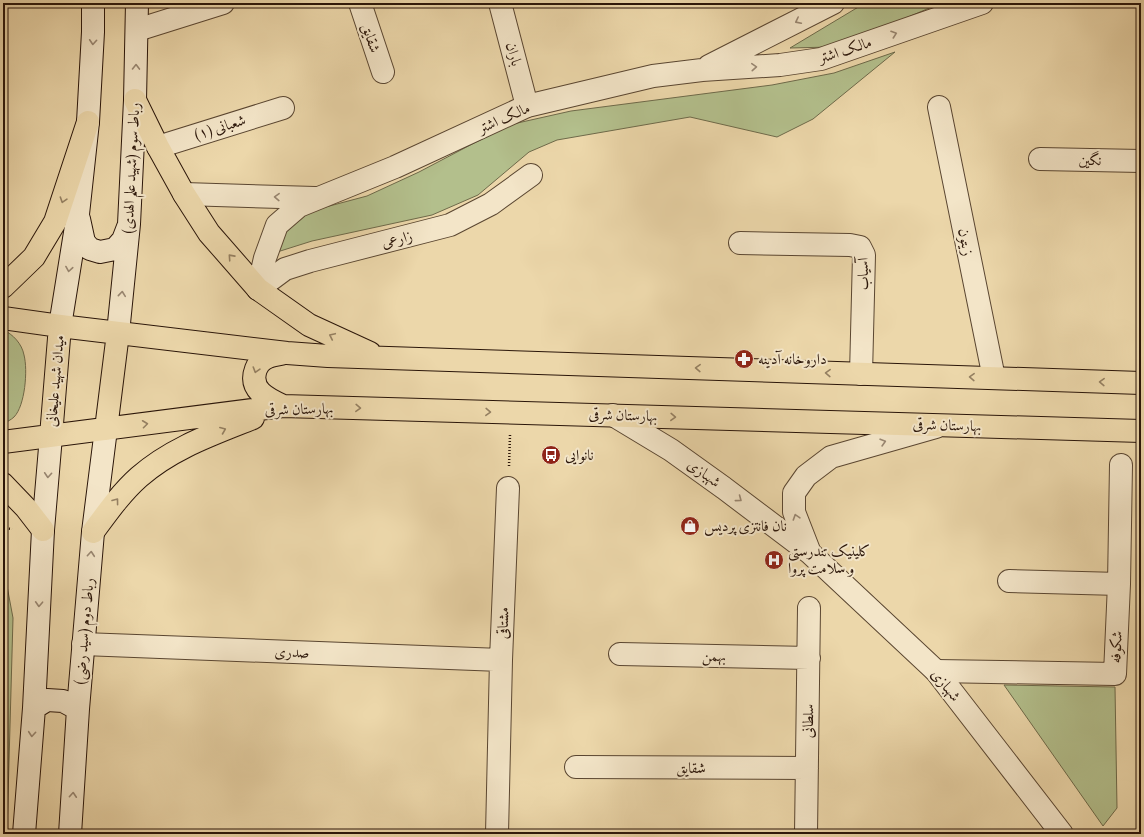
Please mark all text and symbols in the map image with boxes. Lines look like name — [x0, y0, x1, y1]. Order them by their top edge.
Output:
one-way arrow — [795, 16, 802, 24]
street label: شقایق — [355, 21, 384, 56]
one-way arrow — [890, 30, 897, 39]
street label: مالک اشتر — [814, 33, 875, 70]
one-way arrow — [88, 39, 97, 45]
street label: باران — [499, 40, 526, 69]
one-way arrow — [751, 62, 757, 71]
one-way arrow — [132, 64, 140, 70]
street label: مالک اشتر — [474, 99, 534, 141]
street label: رباط سوم (شهید علم الهدی) — [119, 102, 149, 234]
street label: شعبانی (۱) — [192, 111, 249, 146]
street label: نگین — [1078, 150, 1102, 172]
one-way arrow — [274, 193, 280, 201]
one-way arrow — [59, 196, 67, 203]
street label: زارعی — [380, 226, 415, 254]
street label: زیتون — [952, 227, 978, 258]
one-way arrow — [228, 255, 235, 262]
street label: آسیاب — [854, 256, 875, 291]
one-way arrow — [65, 266, 74, 272]
one-way arrow — [117, 291, 126, 297]
one-way arrow — [329, 333, 337, 341]
street label: میدان شهید علیخانی — [42, 334, 71, 428]
pharmacy icon: داروخانه آدینه — [733, 348, 755, 370]
place label: داروخانه آدینه — [758, 350, 827, 371]
one-way arrow — [695, 364, 701, 373]
one-way arrow — [252, 367, 261, 374]
one-way arrow — [825, 369, 831, 377]
one-way arrow — [969, 373, 975, 382]
one-way arrow — [1099, 377, 1105, 386]
street label: بهارستان شرقی — [264, 399, 334, 422]
one-way arrow — [355, 404, 361, 412]
street label: بهارستان شرقی — [588, 405, 658, 428]
one-way arrow — [485, 407, 491, 416]
one-way arrow — [670, 413, 676, 421]
street label: بهارستان شرقی — [912, 415, 982, 438]
one-way arrow — [142, 420, 148, 429]
one-way arrow — [219, 427, 226, 435]
one-way arrow — [880, 439, 886, 447]
bus stop icon: نانوایی — [540, 444, 562, 466]
place label: نانوایی — [565, 446, 594, 467]
street label: شهبازی — [682, 455, 724, 493]
one-way arrow — [43, 472, 52, 478]
one-way arrow — [734, 494, 741, 501]
one-way arrow — [111, 499, 118, 506]
one-way arrow — [792, 513, 801, 520]
shop icon: نان فانتزی پردیس — [679, 515, 701, 537]
place label: نان فانتزی پردیس — [704, 517, 787, 538]
place label: کلینیک تندرستی و سلامت پروا — [788, 542, 870, 580]
hospital icon: کلینیک تندرستی و سلامت پروا — [763, 549, 785, 571]
one-way arrow — [86, 551, 95, 557]
street label: رباط دوم (سید رضی) — [70, 577, 102, 685]
one-way arrow — [35, 601, 44, 607]
street label: مشتاقی — [493, 607, 516, 639]
street label: شکوفه — [1106, 630, 1129, 664]
street label: صدری — [274, 642, 310, 665]
street label: بهمن — [702, 647, 726, 668]
street label: شهبازی — [925, 665, 965, 707]
street label: سلطانی — [799, 704, 820, 738]
one-way arrow — [27, 731, 36, 737]
street label: شقایق — [676, 759, 706, 780]
one-way arrow — [69, 792, 78, 798]

